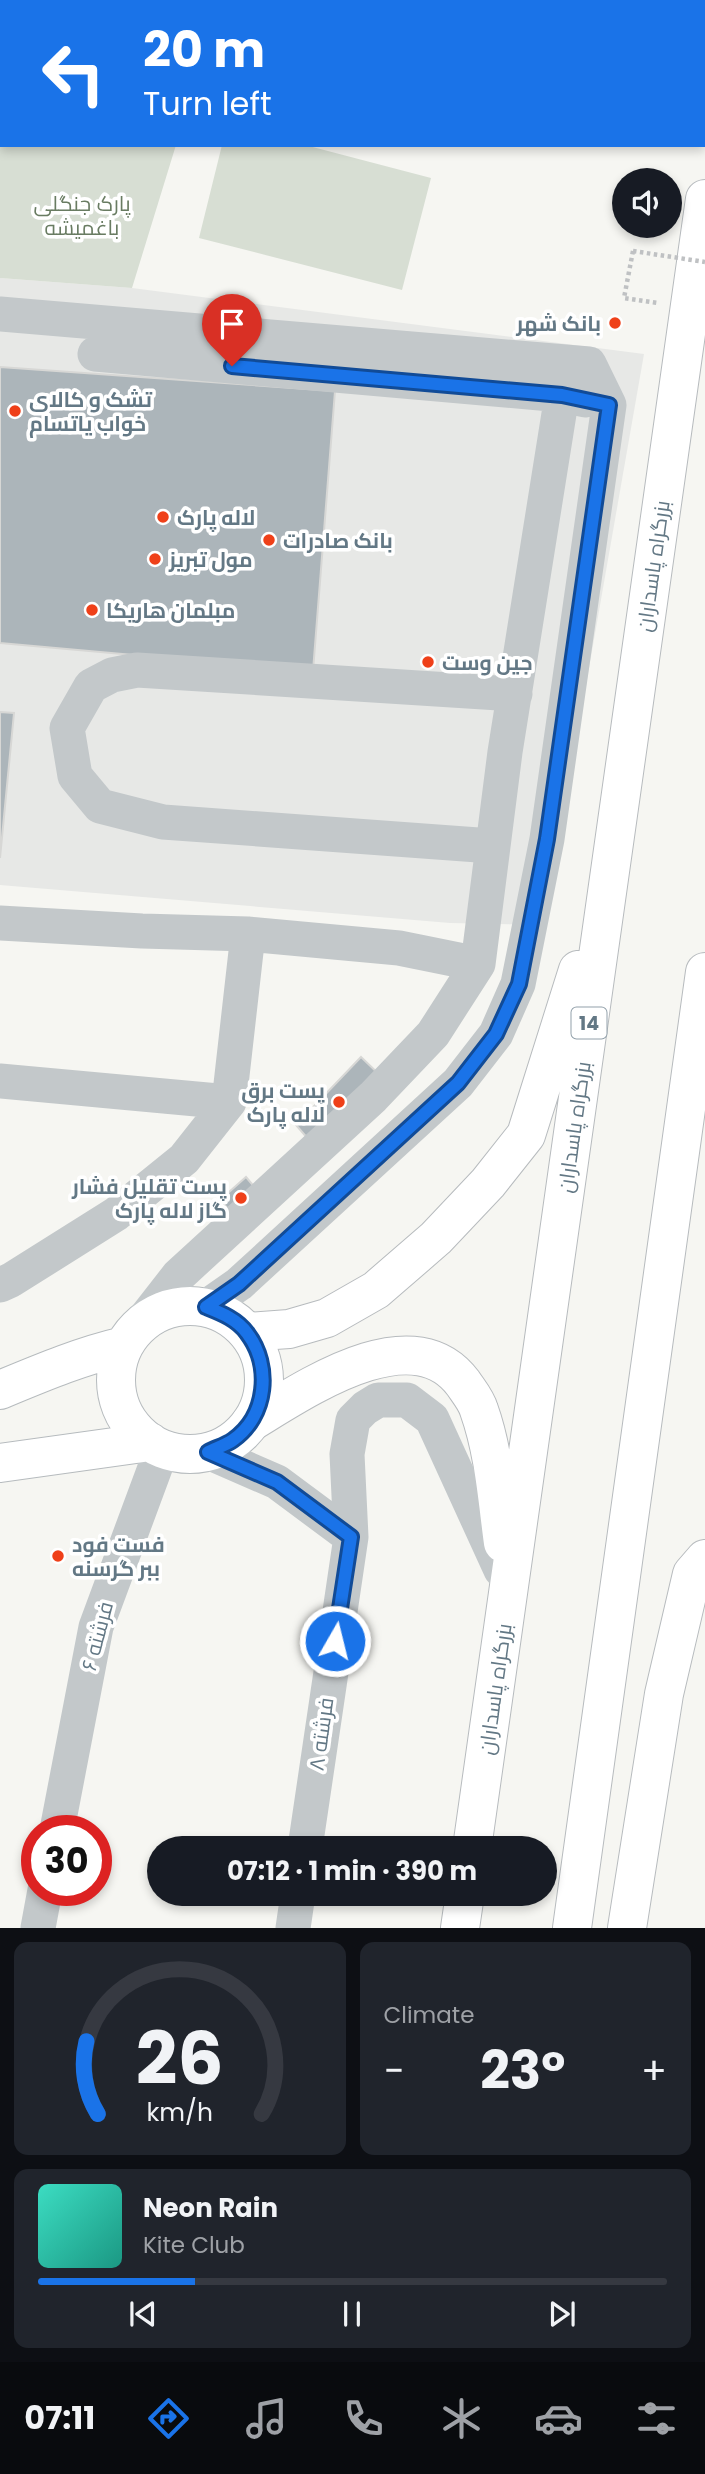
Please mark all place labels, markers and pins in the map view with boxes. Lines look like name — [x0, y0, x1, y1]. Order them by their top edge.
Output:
pin — [202, 294, 262, 366]
place label: بانک شهر — [515, 309, 601, 338]
marker: بانک شهر — [607, 315, 623, 331]
place label: تشک و کالای خواب یاتسام — [29, 385, 153, 438]
marker: تشک و کالای خواب یاتسام — [7, 403, 23, 419]
place label: لاله پارک — [177, 503, 255, 533]
marker: لاله پارک — [155, 509, 171, 525]
place label: بانک صادرات — [283, 526, 393, 555]
marker: بانک صادرات — [261, 532, 277, 548]
place label: مول تبریز — [168, 545, 253, 574]
marker: مول تبریز — [147, 551, 163, 567]
place label: مبلمان هاریکا — [106, 596, 235, 625]
marker: مبلمان هاریکا — [84, 602, 100, 618]
place label: جین وست — [442, 648, 533, 677]
marker: جین وست — [420, 654, 436, 670]
place label: پست برق لاله پارک — [241, 1076, 325, 1130]
marker: پست برق لاله پارک — [331, 1094, 347, 1110]
place label: پست تقلیل فشار گاز لاله پارک — [71, 1172, 227, 1226]
marker: پست تقلیل فشار گاز لاله پارک — [233, 1190, 249, 1206]
place label: فست فود ببر گرسنه — [72, 1530, 165, 1583]
marker: فست فود ببر گرسنه — [50, 1548, 66, 1564]

